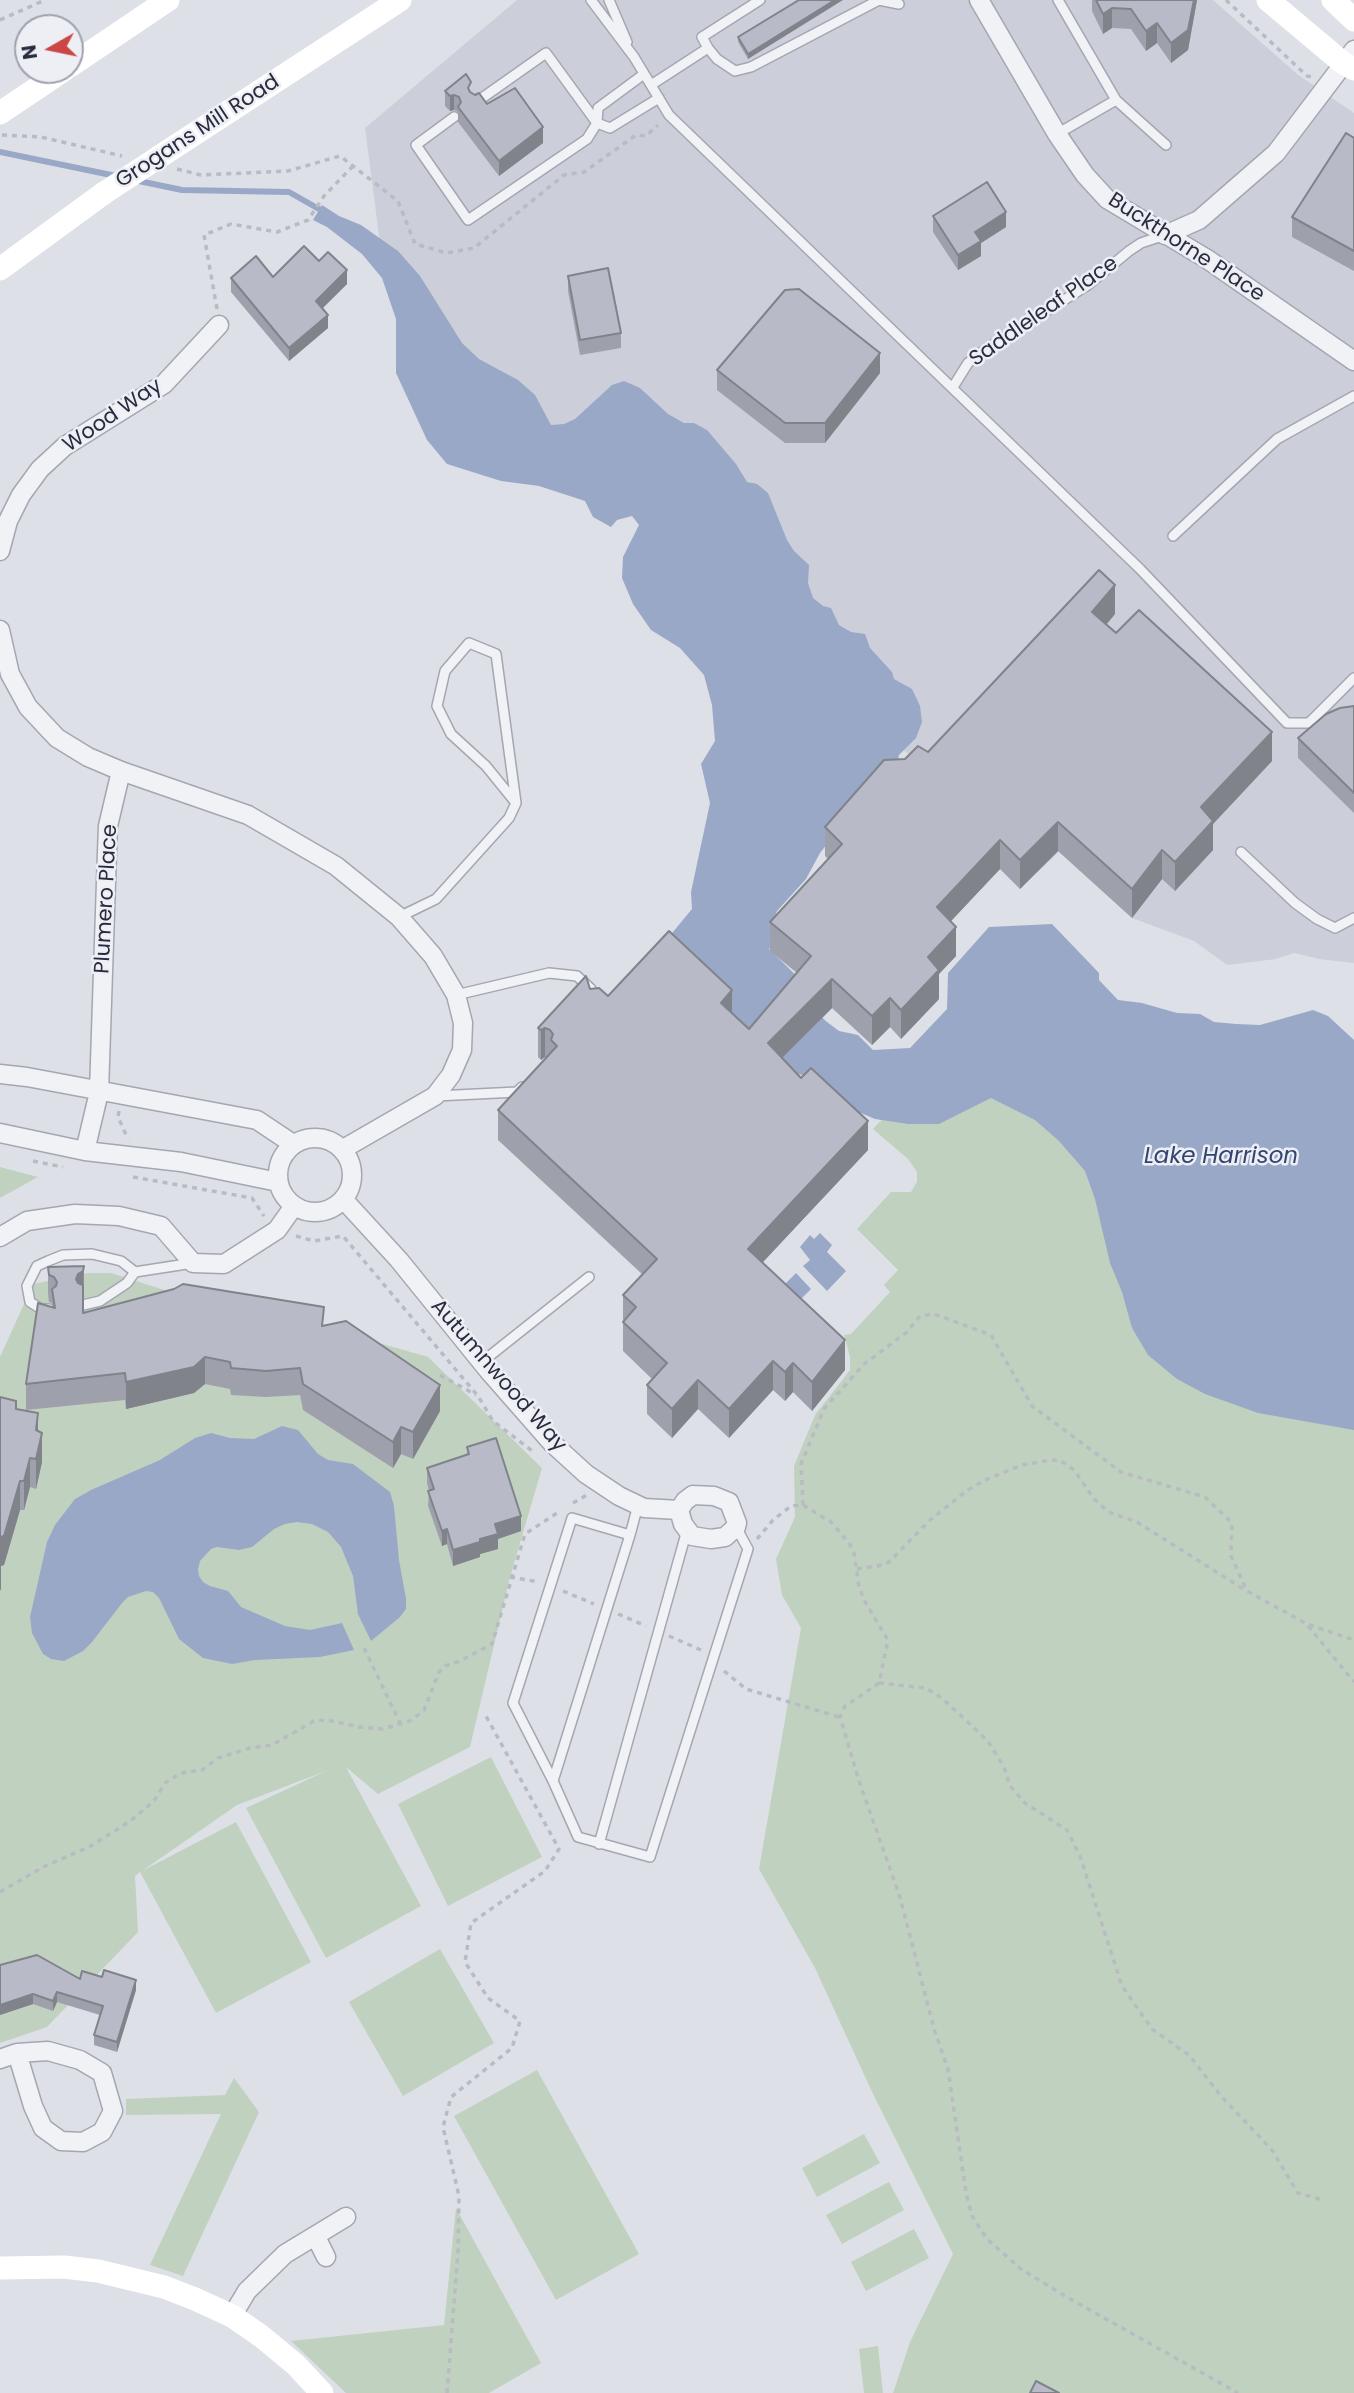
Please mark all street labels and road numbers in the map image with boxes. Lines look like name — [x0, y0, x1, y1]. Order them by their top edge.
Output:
street label: Grogans Mill Road — [112, 70, 284, 194]
street label: Buckthorne Place — [1103, 188, 1269, 308]
street label: Saddleleaf Place — [965, 251, 1123, 373]
street label: Wood Way — [59, 374, 167, 458]
street label: Plumero Place — [91, 824, 123, 974]
street label: Autumnwood Way — [425, 1294, 571, 1458]

